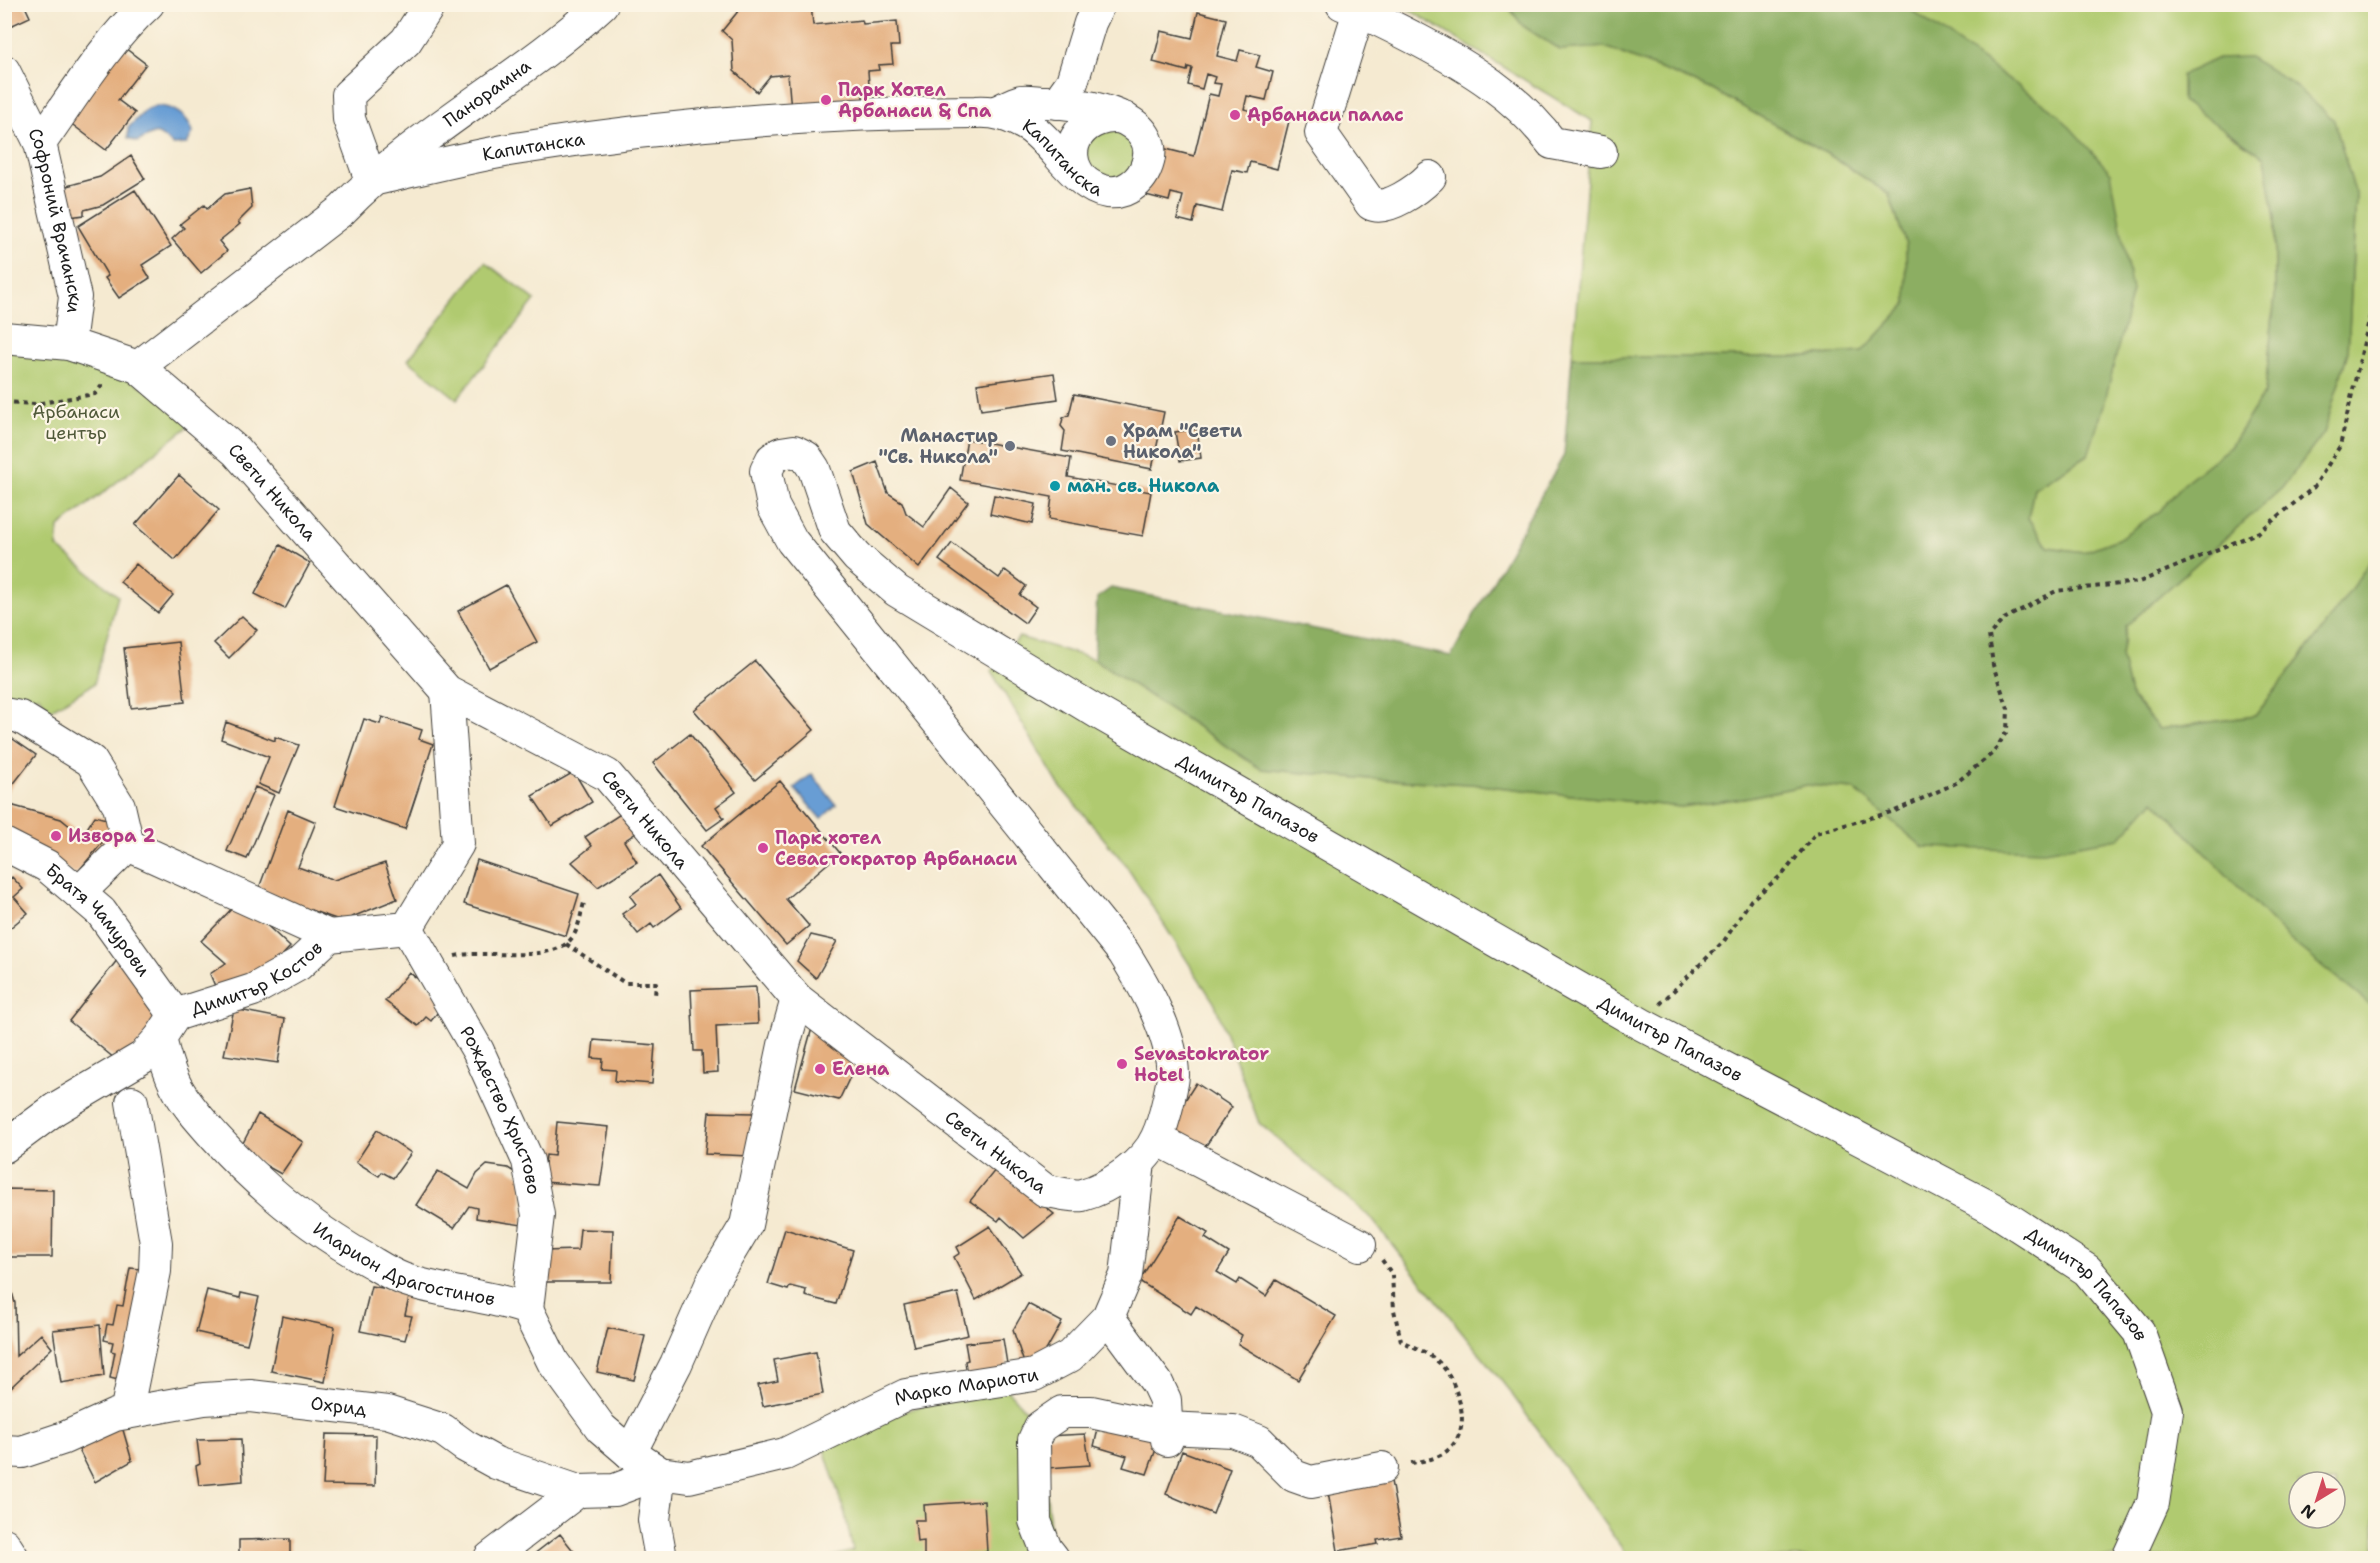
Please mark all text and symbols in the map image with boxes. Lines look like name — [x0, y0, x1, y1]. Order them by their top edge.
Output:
street label: Панорамна — [439, 54, 536, 133]
place label: Парк Хотел Арбанаси & Спа — [838, 78, 992, 123]
marker: Парк Хотел Арбанаси & Спа — [819, 93, 833, 107]
place label: Арбанаси палас — [1247, 103, 1404, 127]
marker: Арбанаси палас — [1228, 108, 1242, 122]
street label: Капитанска — [1018, 113, 1106, 202]
street label: Софроний Врачански — [22, 124, 88, 315]
street label: Капитанска — [480, 127, 586, 167]
park label: Арбанаси център — [32, 400, 120, 445]
place label: Храм "Свети Никола" — [1123, 419, 1243, 464]
place label: Манастир "Св. Никола" — [879, 424, 998, 469]
marker: Храм "Свети Никола" — [1104, 434, 1118, 448]
street label: Свети Никола — [223, 438, 322, 546]
marker: Манастир "Св. Никола" — [1003, 439, 1017, 453]
place label: ман. св. Никола — [1067, 474, 1220, 498]
marker: ман. св. Никола — [1048, 479, 1062, 493]
street label: Димитър Папазов — [1172, 748, 1323, 849]
street label: Свети Никола — [596, 765, 694, 874]
place label: Извора 2 — [68, 824, 156, 848]
place label: Парк хотел Севастократор Арбанаси — [775, 826, 1018, 871]
marker: Извора 2 — [49, 829, 63, 843]
marker: Парк хотел Севастократор Арбанаси — [756, 841, 770, 855]
street label: Братя Чамурови — [41, 858, 156, 981]
street label: Димитър Костов — [188, 936, 328, 1021]
street label: Димитър Папазов — [1594, 990, 1747, 1087]
street label: Рождество Христово — [454, 1022, 546, 1196]
place label: Sevastokrator Hotel — [1134, 1042, 1269, 1087]
place label: Елена — [832, 1057, 890, 1081]
marker: Sevastokrator Hotel — [1115, 1057, 1129, 1071]
marker: Елена — [813, 1062, 827, 1076]
street label: Свети Никола — [940, 1105, 1052, 1199]
street label: Иларион Драгостинов — [308, 1217, 497, 1311]
street label: Димитър Папазов — [2021, 1221, 2153, 1344]
street label: Марко Мариоти — [889, 1362, 1040, 1411]
street label: Охрид — [309, 1391, 368, 1422]
north arrow — [2287, 1470, 2347, 1530]
text: N — [2297, 1499, 2320, 1524]

